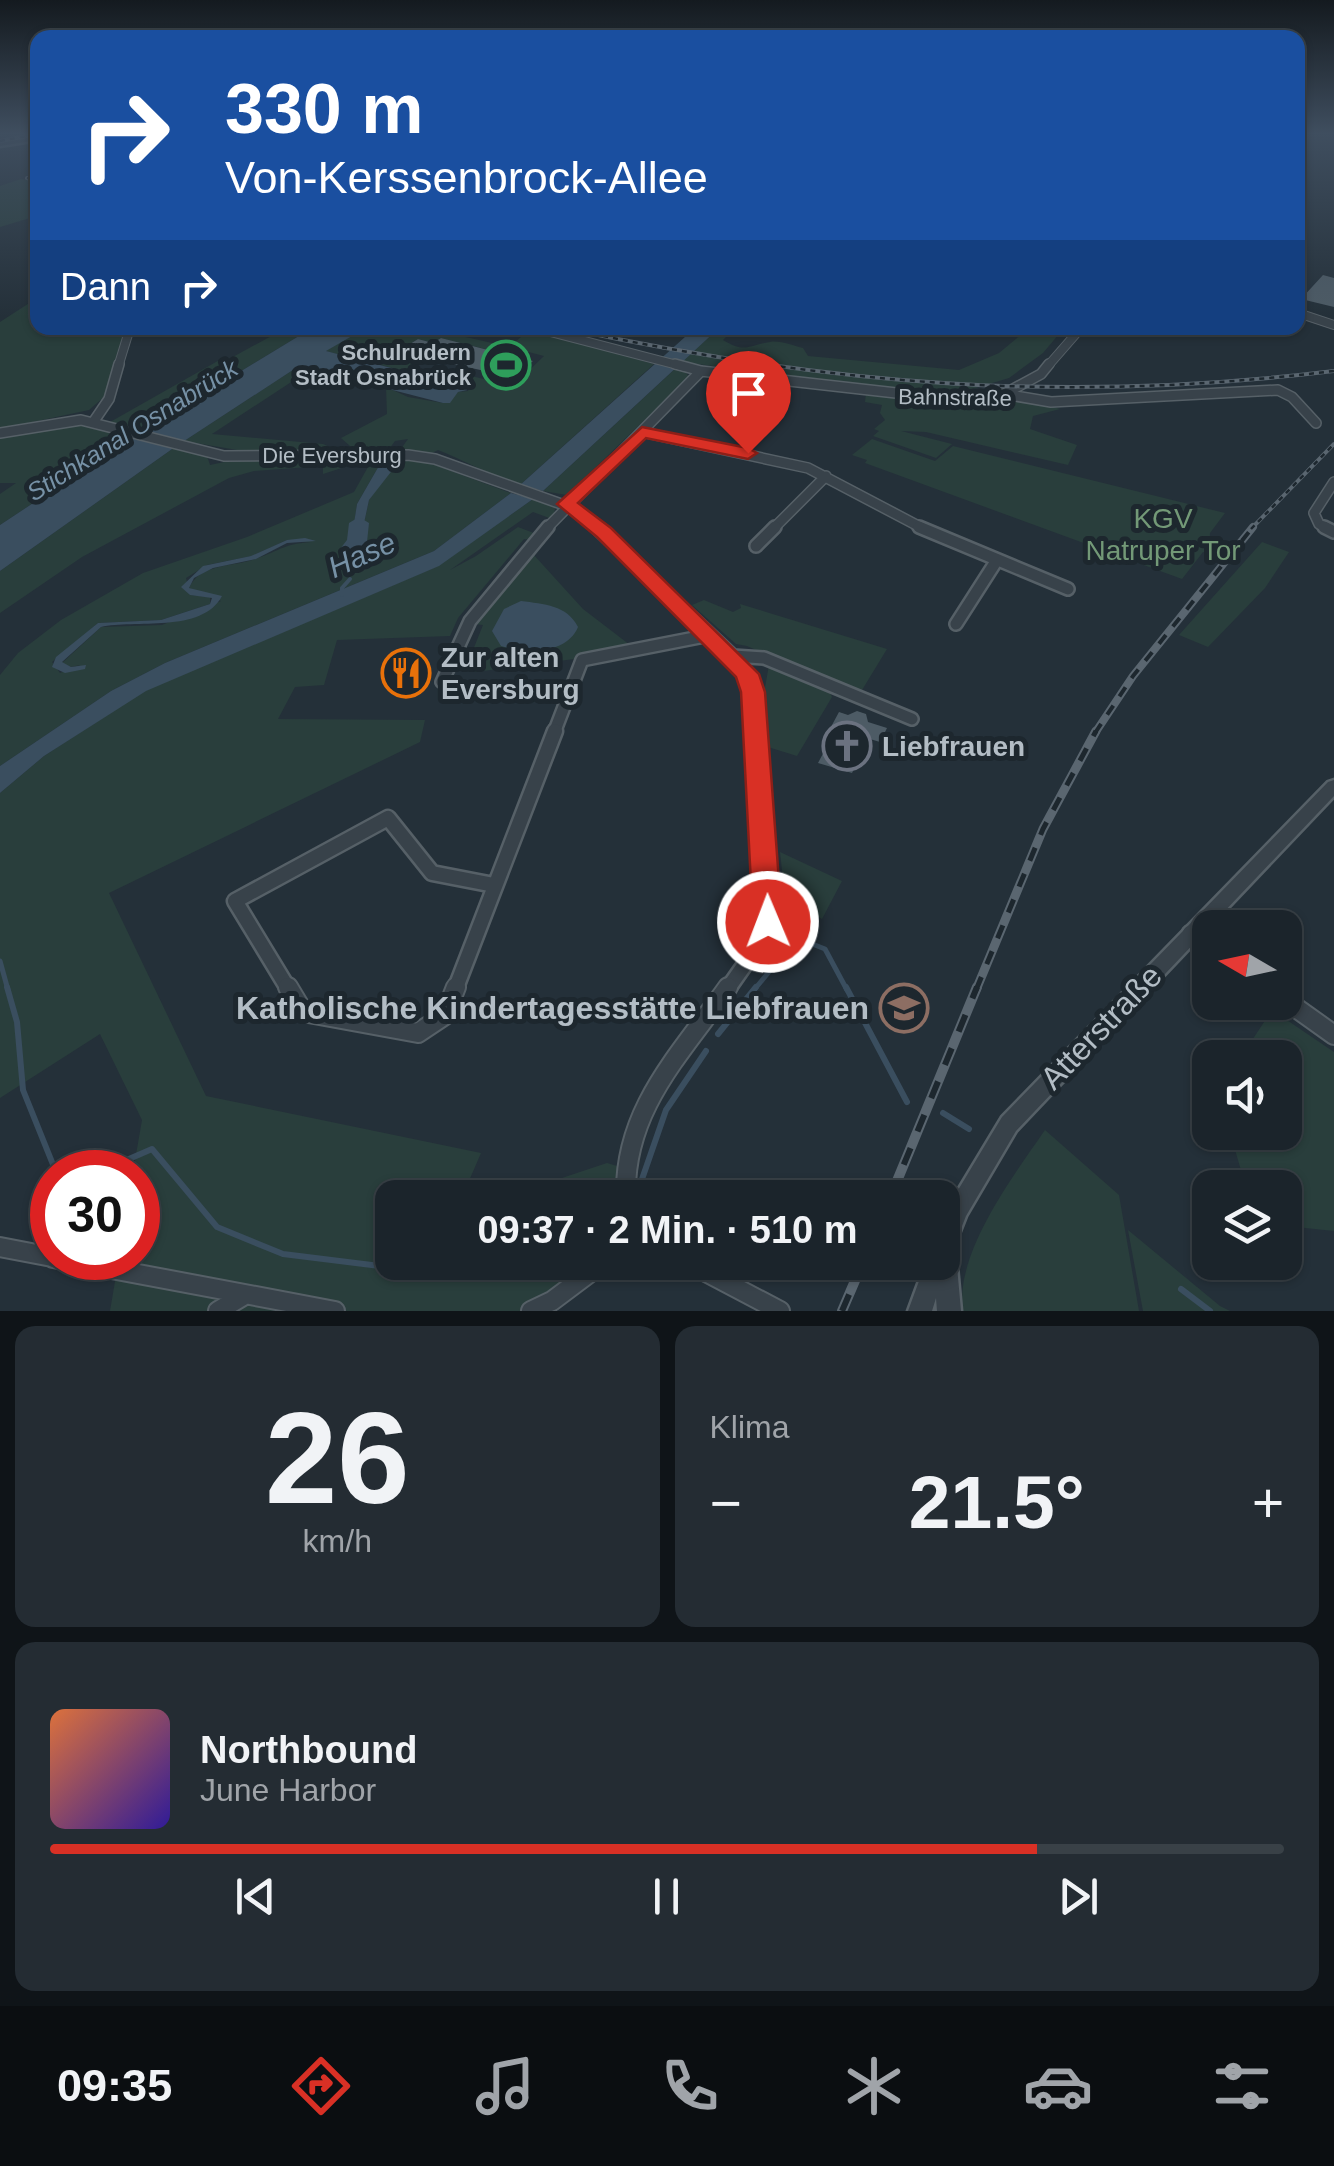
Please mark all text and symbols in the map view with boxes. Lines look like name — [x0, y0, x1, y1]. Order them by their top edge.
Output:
icon: right — [60, 70, 190, 200]
text: 330 m — [225, 70, 423, 148]
text: Von-Kerssenbrock-Allee — [225, 152, 708, 203]
icon: right — [171, 260, 226, 315]
text: Dann — [60, 266, 151, 308]
sports icon: Schulrudern Stadt Osnabrück — [480, 339, 532, 391]
place label: Schulrudern Stadt Osnabrück — [295, 340, 472, 390]
pin — [706, 351, 791, 454]
water label: Stichkanal Osnabrück — [21, 353, 244, 506]
icon: arrive — [721, 366, 776, 421]
street label: Bahnstraße — [898, 384, 1012, 411]
street label: Die Eversburg — [262, 443, 402, 468]
park label: KGV Natruper Tor — [1085, 503, 1241, 566]
water label: Hase — [323, 525, 401, 584]
place label: Zur alten Eversburg — [441, 642, 580, 705]
restaurant icon: Zur alten Eversburg — [380, 647, 432, 699]
church icon: Liebfrauen — [821, 720, 873, 772]
place label: Liebfrauen — [882, 731, 1025, 762]
position arrow — [716, 870, 820, 974]
north arrow — [1192, 910, 1302, 1020]
map controls — [1192, 910, 1302, 1280]
street label: Atterstraße — [1033, 958, 1169, 1096]
school or university icon: Katholische Kindertagesstätte Liebfrauen — [878, 982, 930, 1034]
place label: Katholische Kindertagesstätte Liebfrauen — [236, 990, 869, 1026]
button: sound — [1192, 1040, 1302, 1150]
speed limit sign: 30 — [30, 1150, 160, 1280]
button: layers — [1192, 1170, 1302, 1280]
text: 09:37 · 2 Min. · 510 m — [477, 1209, 858, 1251]
text: 26 — [265, 1385, 410, 1531]
text: Klima — [710, 1409, 790, 1445]
text: 21.5° — [909, 1460, 1085, 1544]
text: − — [710, 1472, 742, 1534]
text: + — [1252, 1472, 1284, 1534]
text: km/h — [303, 1523, 372, 1559]
text: Northbound — [200, 1729, 417, 1771]
text: June Harbor — [200, 1772, 376, 1808]
icon: previous — [228, 1869, 283, 1924]
icon: pause — [639, 1869, 694, 1924]
icon: next — [1051, 1869, 1106, 1924]
icon: directions — [286, 2051, 356, 2121]
icon: music — [470, 2051, 540, 2121]
icon: phone — [655, 2051, 725, 2121]
icon: climate — [839, 2051, 909, 2121]
icon: car — [1023, 2051, 1093, 2121]
icon: filters — [1207, 2051, 1277, 2121]
text: 09:35 — [57, 2060, 172, 2111]

